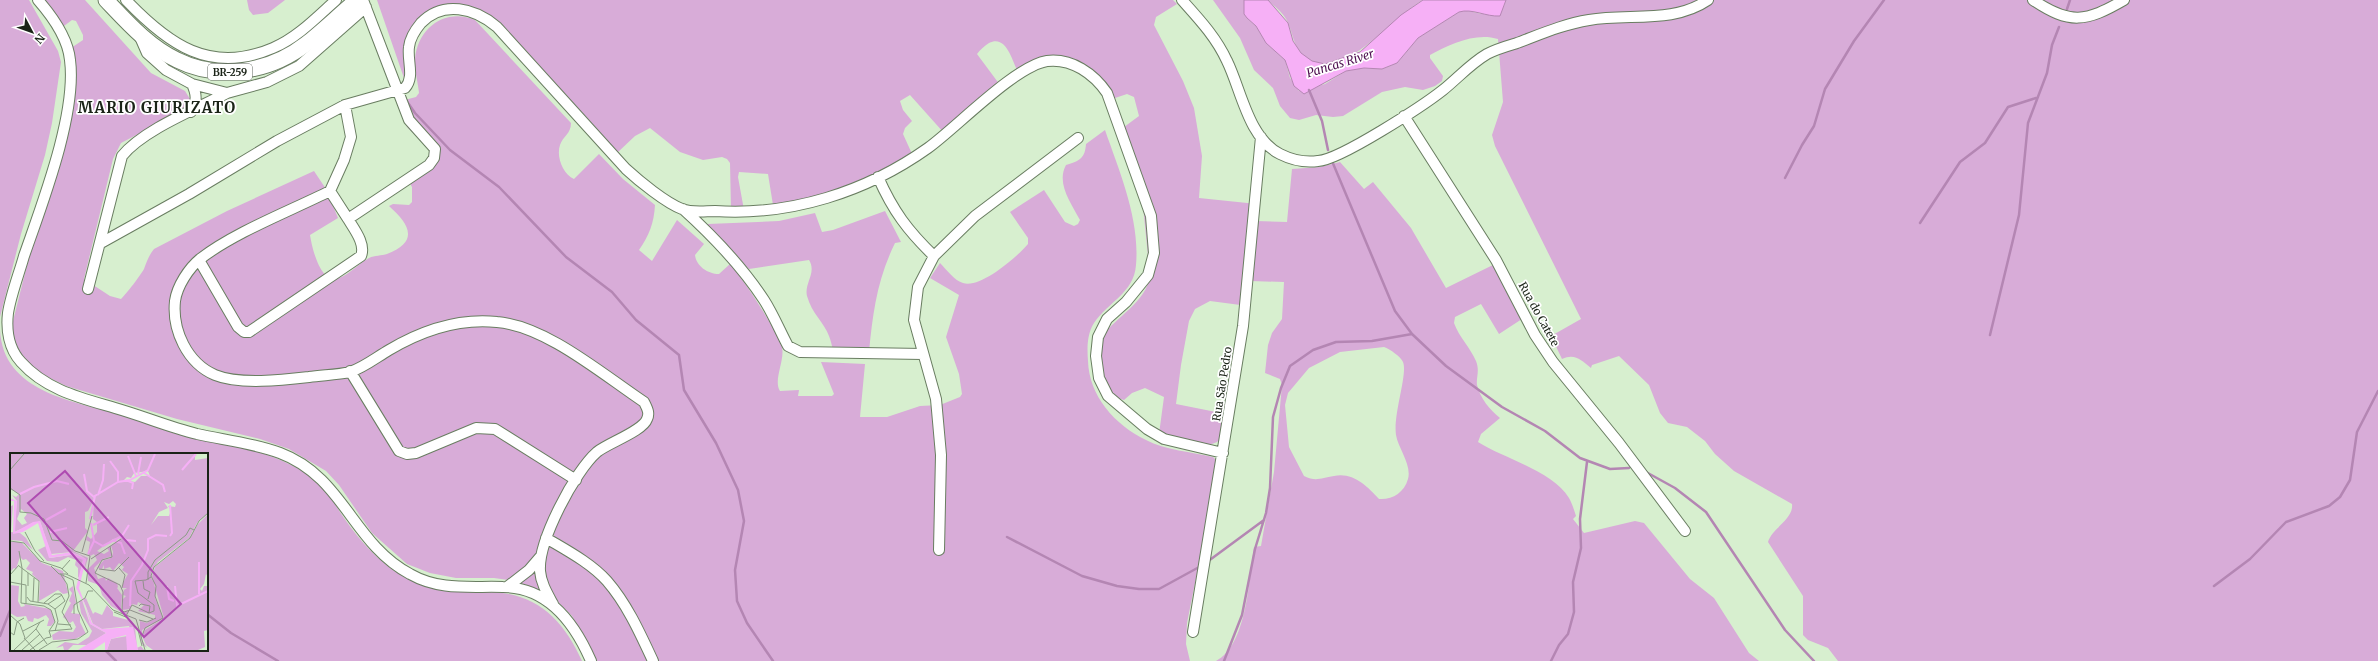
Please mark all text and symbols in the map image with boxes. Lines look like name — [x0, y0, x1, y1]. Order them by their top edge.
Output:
north arrow — [12, 12, 52, 52]
text: N — [31, 31, 48, 47]
water label: Pancas River — [1305, 45, 1377, 80]
road number: BR-259 — [208, 64, 252, 80]
district label: MARIO GIURIZATO — [78, 98, 236, 117]
street label: Rua do Catete — [1516, 279, 1563, 349]
street label: Rua São Pedro — [1209, 345, 1235, 422]
inset map — [10, 453, 208, 651]

